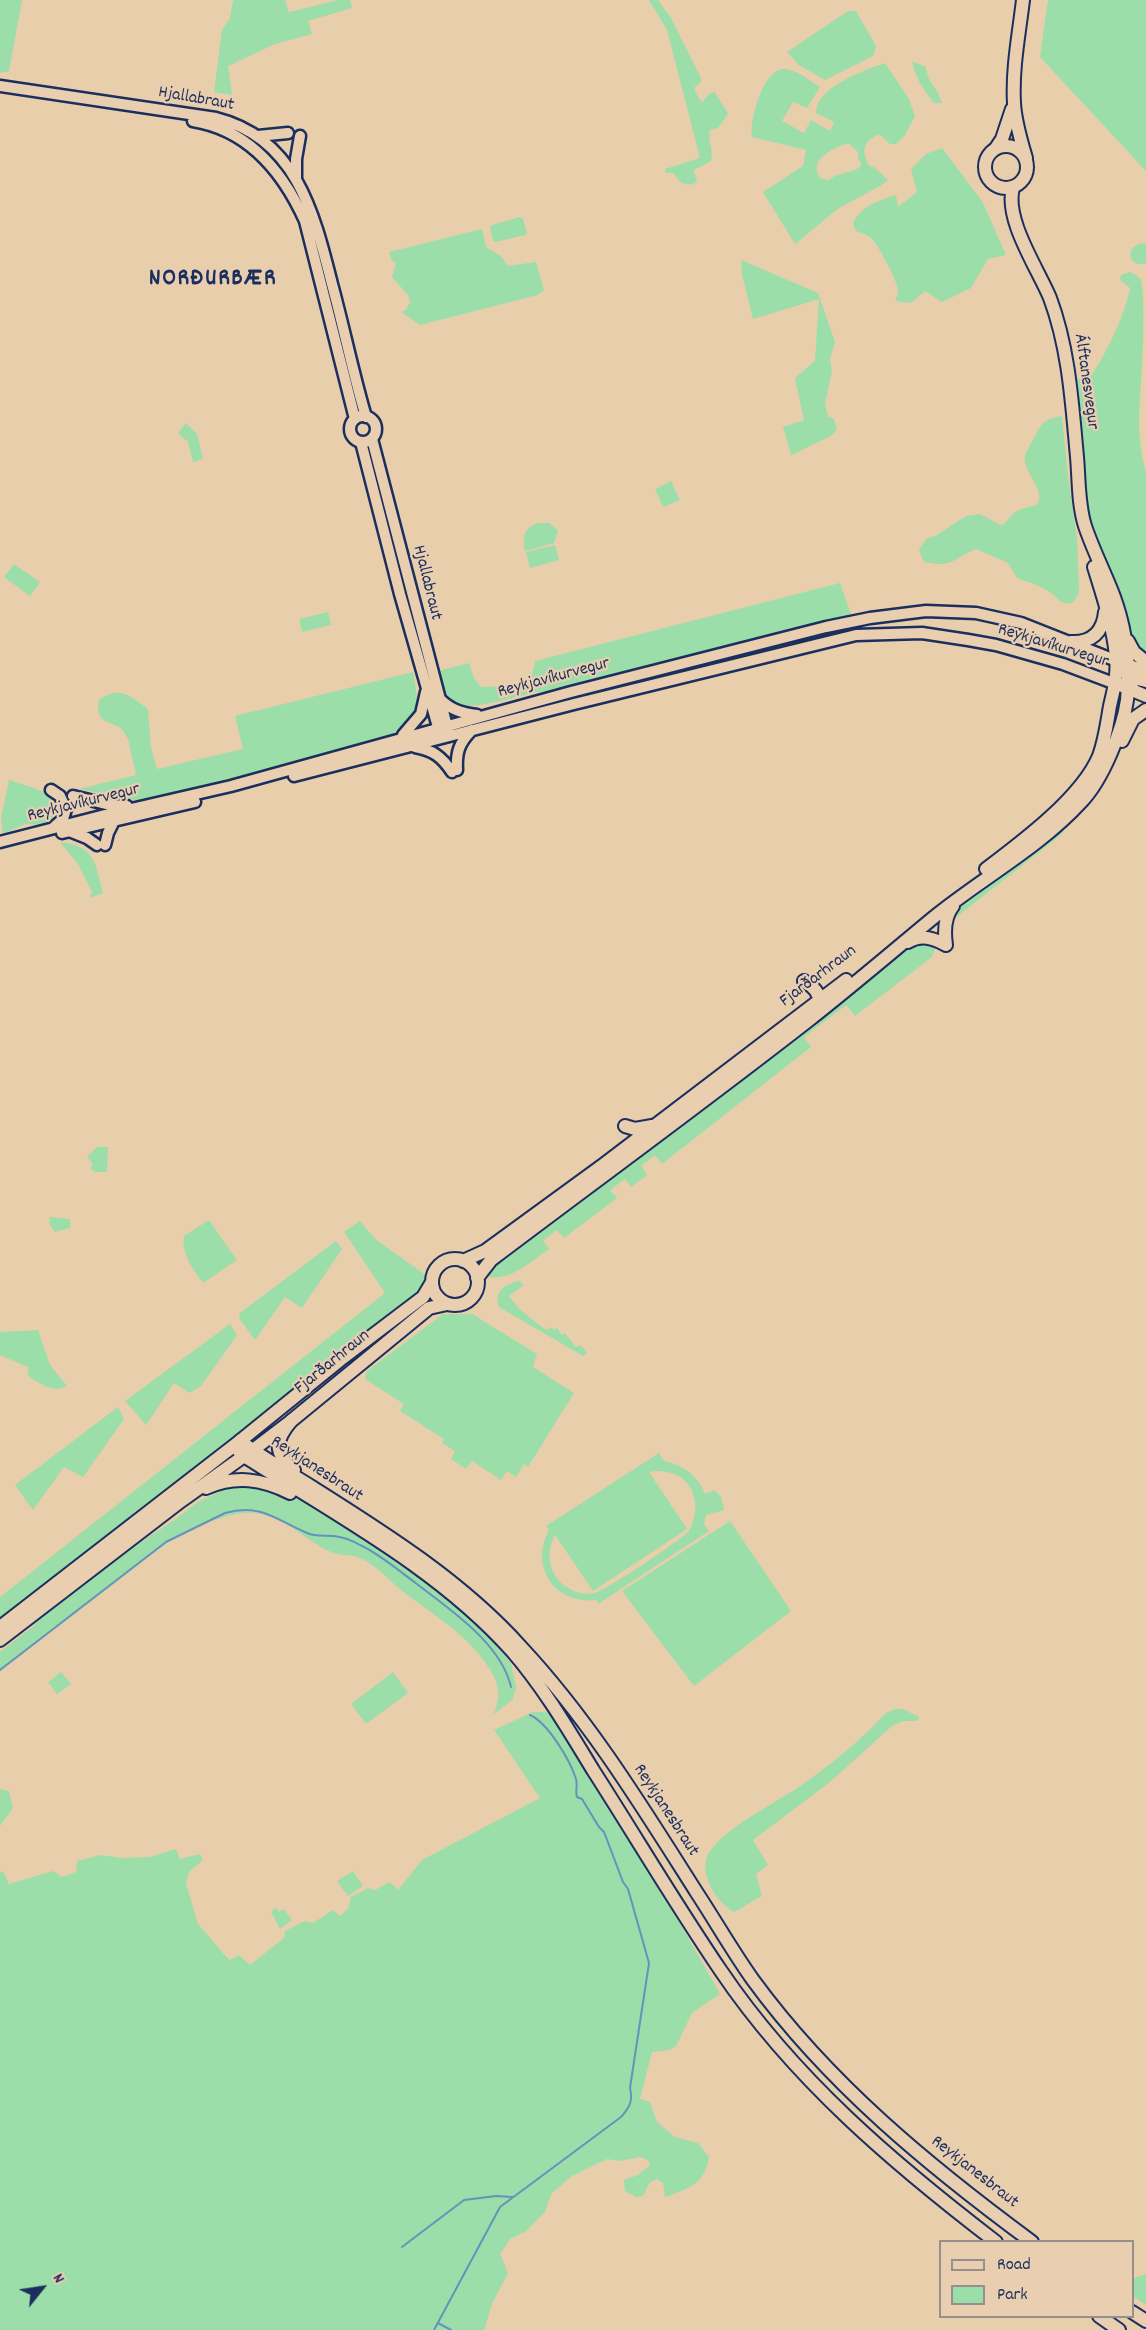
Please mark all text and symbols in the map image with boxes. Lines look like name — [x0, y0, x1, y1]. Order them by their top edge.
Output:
street label: Hjallabraut — [156, 83, 236, 117]
district label: NORÐURBÆR — [149, 267, 277, 295]
street label: Álftanesvegur — [1068, 333, 1102, 431]
street label: Hjallabraut — [406, 543, 446, 623]
street label: Reykjavíkurvegur — [995, 620, 1111, 674]
street label: Reykjavíkurvegur — [496, 654, 612, 704]
street label: Reykjavíkurvegur — [26, 780, 142, 828]
street label: Fjarðarhraun — [776, 941, 862, 1013]
street label: Fjarðarhraun — [291, 1326, 375, 1400]
street label: Reykjanesbraut — [266, 1432, 366, 1508]
street label: Reykjanesbraut — [627, 1761, 703, 1861]
street label: Reykjanesbraut — [926, 2132, 1022, 2214]
legend — [939, 2240, 1134, 2318]
text: Road — [997, 2253, 1031, 2278]
north arrow — [12, 2258, 72, 2318]
text: N — [46, 2270, 70, 2288]
text: Park — [997, 2283, 1028, 2308]

